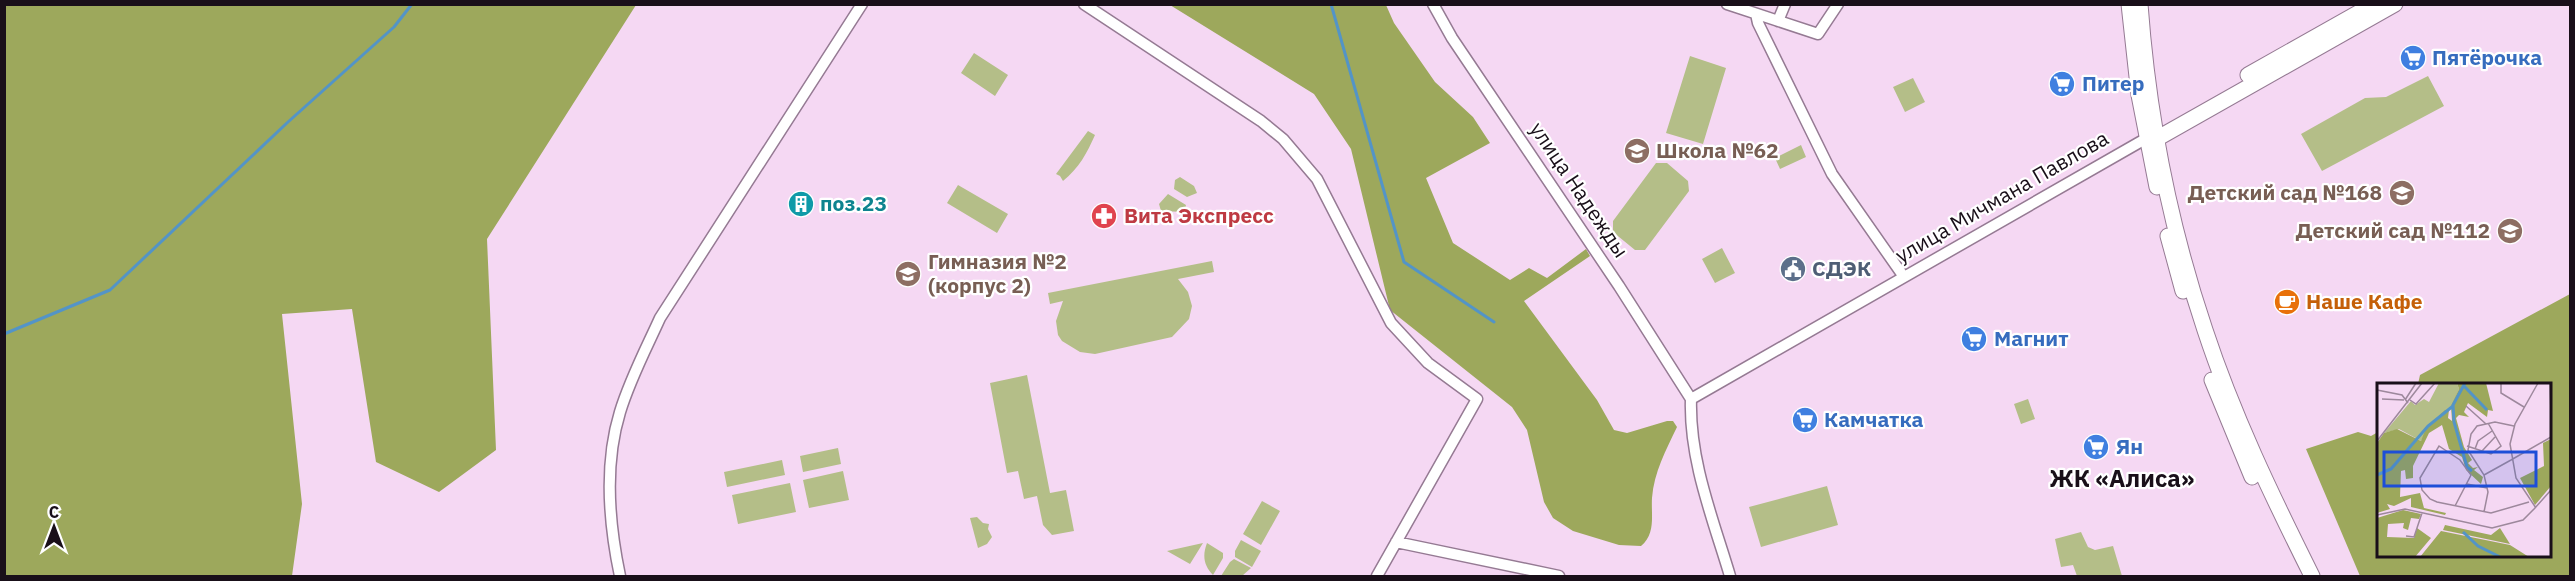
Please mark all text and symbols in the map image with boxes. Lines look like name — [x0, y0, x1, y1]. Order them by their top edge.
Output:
supermarket icon: Пятёрочка — [2398, 43, 2428, 73]
place label: Пятёрочка — [2432, 43, 2542, 71]
supermarket icon: Питер — [2047, 69, 2077, 99]
place label: Питер — [2082, 69, 2145, 97]
street label: улица Надежды — [1524, 116, 1636, 263]
street label: улица Мичмана Павлова — [1890, 124, 2113, 269]
school or university icon: Школа №62 — [1622, 136, 1652, 166]
place label: Школа №62 — [1656, 136, 1779, 164]
place label: Детский сад №168 — [2187, 178, 2382, 206]
school or university icon: Детский сад №168 — [2387, 178, 2417, 208]
building icon: поз.23 — [786, 189, 816, 219]
place label: поз.23 — [820, 189, 887, 217]
pharmacy icon: Вита Экспресс — [1089, 201, 1119, 231]
place label: Вита Экспресс — [1124, 201, 1274, 229]
place label: Детский сад №112 — [2295, 216, 2490, 244]
school or university icon: Детский сад №112 — [2495, 216, 2525, 246]
place label: Гимназия №2 (корпус 2) — [928, 247, 1067, 299]
public building icon: СДЭК — [1778, 254, 1808, 284]
place label: СДЭК — [1812, 254, 1871, 282]
school or university icon: Гимназия №2 (корпус 2) — [893, 259, 923, 289]
cafe icon: Наше Кафе — [2272, 287, 2302, 317]
place label: Наше Кафе — [2306, 287, 2423, 315]
supermarket icon: Магнит — [1959, 324, 1989, 354]
place label: Магнит — [1994, 324, 2069, 352]
inset map — [2377, 383, 2551, 557]
supermarket icon: Камчатка — [1790, 405, 1820, 435]
place label: Камчатка — [1824, 405, 1924, 433]
supermarket icon: Ян — [2081, 432, 2111, 462]
place label: Ян — [2116, 432, 2143, 460]
district label: ЖК «Алиса» — [2050, 462, 2194, 494]
north arrow — [24, 497, 84, 557]
text: С — [49, 502, 59, 522]

